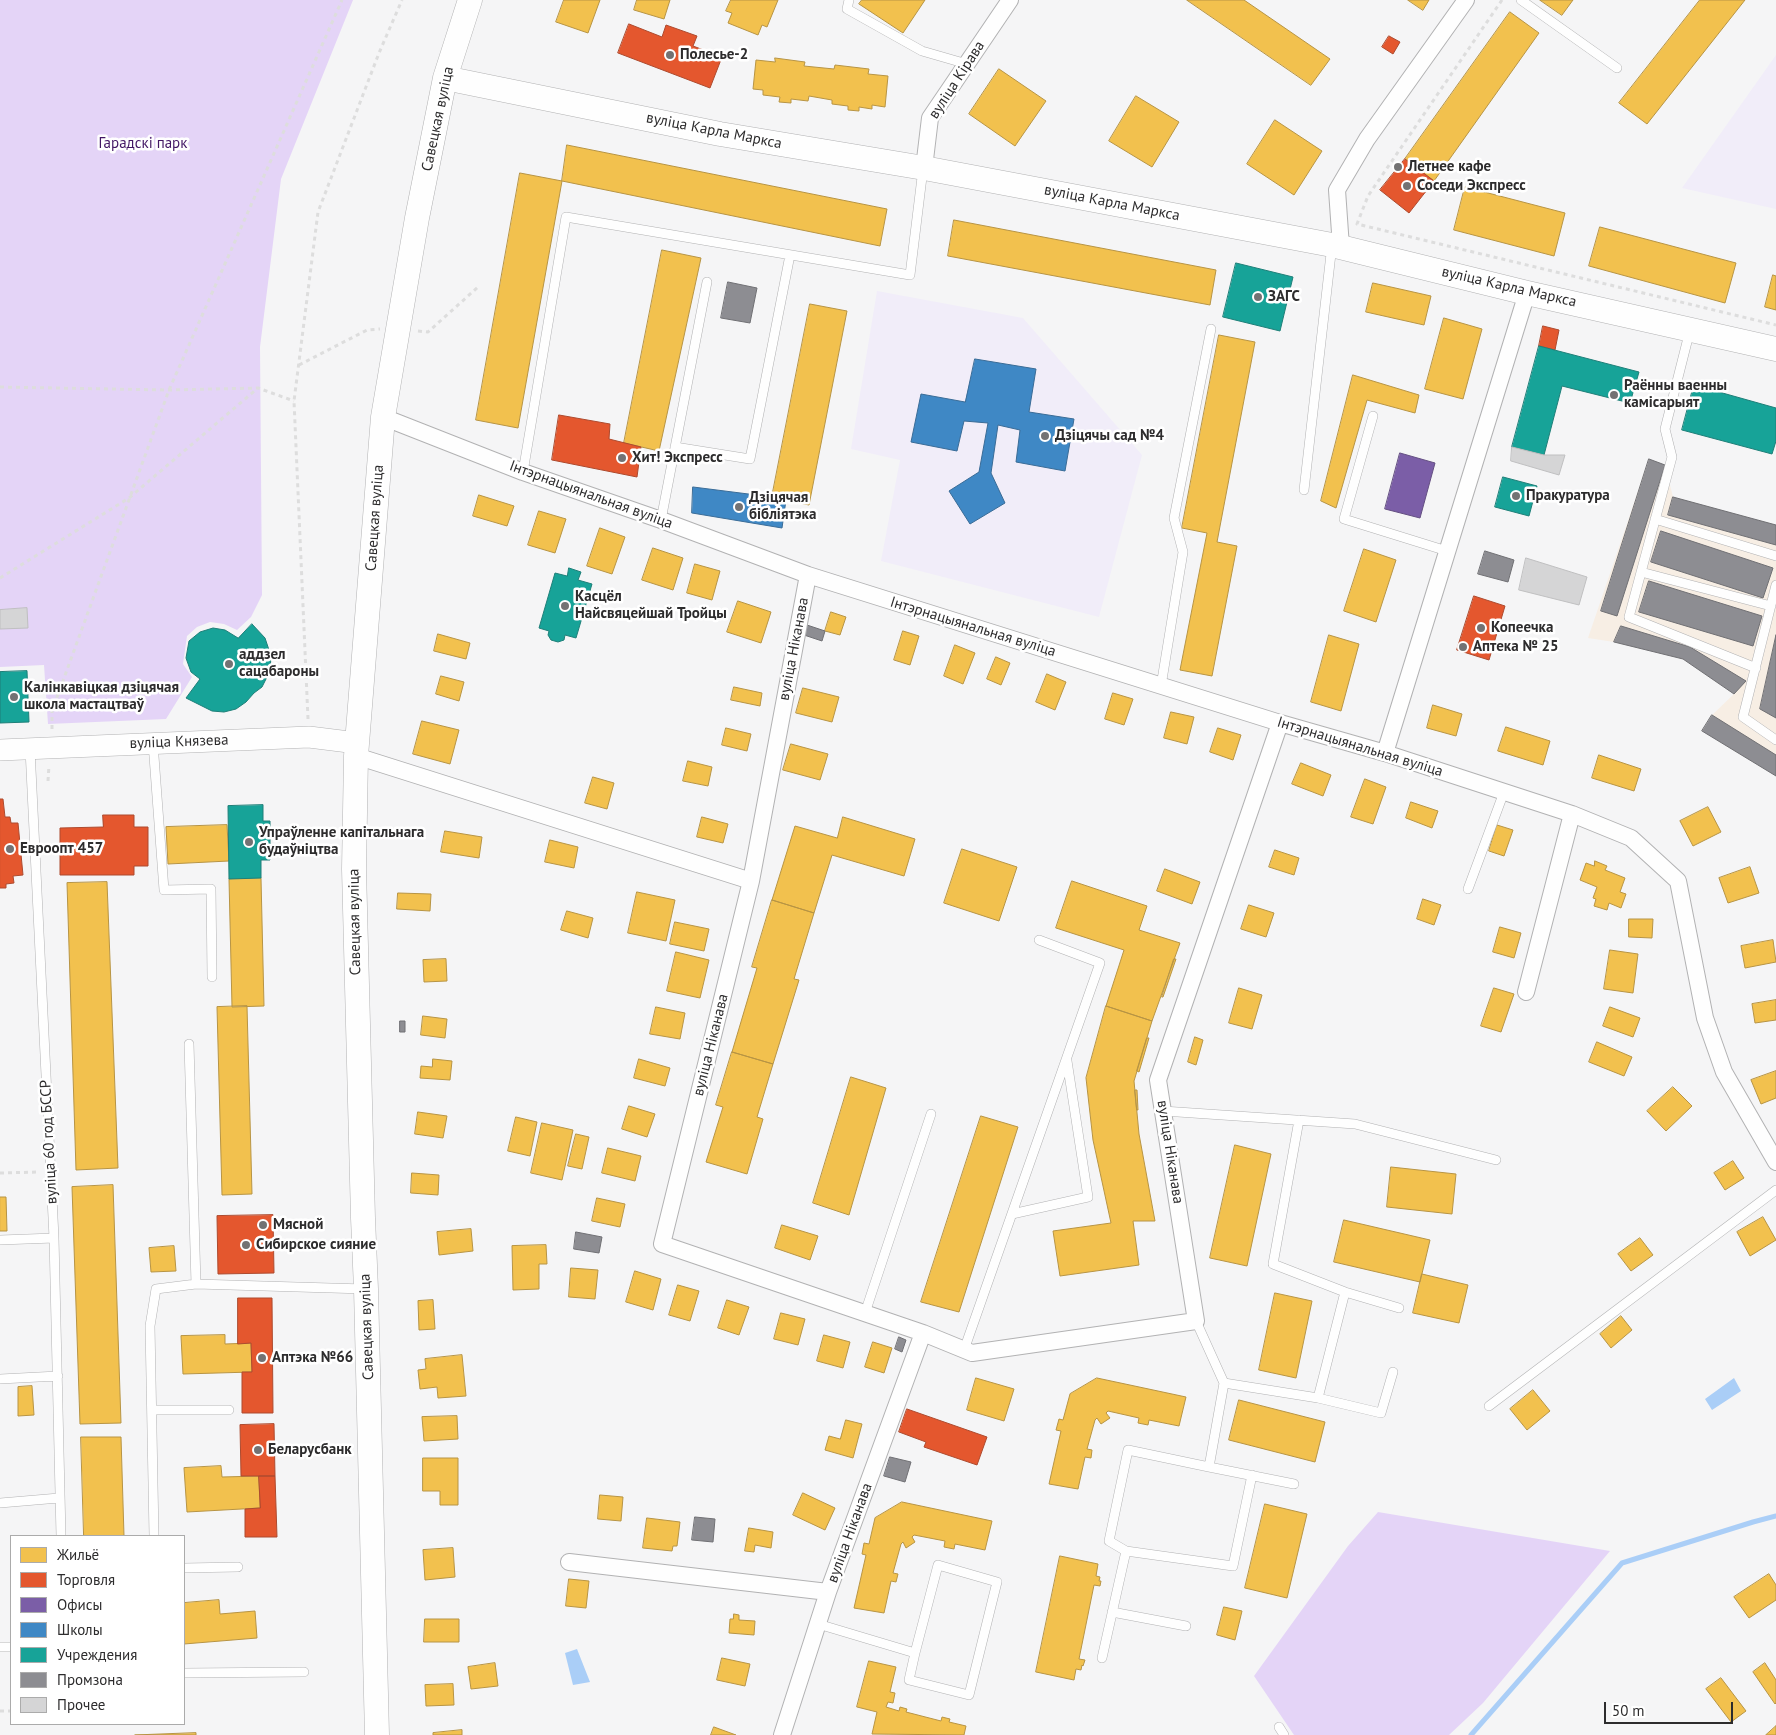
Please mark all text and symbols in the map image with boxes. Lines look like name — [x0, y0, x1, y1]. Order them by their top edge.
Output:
street label: вуліца Кірава — [925, 38, 989, 122]
place label: Полесье-2 — [680, 46, 748, 64]
marker: Полесье-2 — [664, 49, 676, 61]
street label: Савецкая вуліца — [418, 65, 458, 173]
street label: вуліца Карла Маркса — [645, 109, 783, 153]
park label: Гарадскі парк — [99, 135, 187, 153]
place label: Летнее кафе — [1408, 158, 1491, 176]
marker: Летнее кафе — [1392, 161, 1404, 173]
place label: Соседи Экспресс — [1417, 177, 1526, 195]
marker: Соседи Экспресс — [1401, 180, 1413, 192]
street label: вуліца Карла Маркса — [1043, 181, 1181, 225]
street label: вуліца Карла Маркса — [1440, 263, 1578, 311]
place label: ЗАГС — [1268, 288, 1300, 306]
marker: ЗАГС — [1252, 291, 1264, 303]
place label: Раённы ваенны камісарыят — [1624, 377, 1727, 412]
marker: Раённы ваенны камісарыят — [1608, 389, 1620, 401]
place label: Дзіцячы сад №4 — [1055, 427, 1164, 445]
marker: Дзіцячы сад №4 — [1039, 430, 1051, 442]
place label: Хит! Экспресс — [632, 449, 723, 467]
marker: Хит! Экспресс — [616, 452, 628, 464]
street label: Інтэрнацыянальная вуліца — [507, 457, 675, 533]
street label: Савецкая вуліца — [362, 464, 388, 572]
place label: Пракуратура — [1526, 487, 1610, 505]
place label: Дзіцячая бібліятэка — [749, 489, 816, 524]
marker: Пракуратура — [1510, 490, 1522, 502]
marker: Дзіцячая бібліятэка — [733, 501, 745, 513]
place label: Касцёл Найсвяцейшай Тройцы — [575, 588, 727, 623]
street label: Інтэрнацыянальная вуліца — [888, 593, 1058, 661]
street label: вуліца Ніканава — [775, 596, 813, 702]
marker: Касцёл Найсвяцейшай Тройцы — [559, 600, 571, 612]
place label: Копеечка — [1491, 619, 1553, 637]
marker: Копеечка — [1475, 622, 1487, 634]
place label: Аптека № 25 — [1473, 638, 1559, 656]
marker: Аптека № 25 — [1457, 641, 1469, 653]
place label: аддзел сацабароны — [239, 646, 319, 681]
marker: аддзел сацабароны — [223, 658, 235, 670]
place label: Калінкавіцкая дзіцячая школа мастацтваў — [24, 679, 179, 714]
marker: Калінкавіцкая дзіцячая школа мастацтваў — [8, 691, 20, 703]
street label: Інтэрнацыянальная вуліца — [1275, 713, 1445, 781]
street label: вуліца Князева — [129, 731, 229, 753]
place label: Упраўленне капітальнага будаўніцтва — [259, 824, 424, 859]
marker: Упраўленне капітальнага будаўніцтва — [243, 836, 255, 848]
place label: Евроопт 457 — [20, 840, 103, 858]
marker: Евроопт 457 — [4, 843, 16, 855]
street label: Савецкая вуліца — [345, 869, 365, 975]
street label: вуліца Ніканава — [690, 992, 732, 1098]
street label: вуліца 60 год БССР — [37, 1079, 61, 1205]
street label: вуліца Ніканава — [1153, 1099, 1187, 1205]
place label: Мясной — [273, 1216, 323, 1234]
marker: Мясной — [257, 1219, 269, 1231]
place label: Сибирское сияние — [256, 1236, 376, 1254]
marker: Сибирское сияние — [240, 1239, 252, 1251]
street label: Савецкая вуліца — [356, 1273, 378, 1381]
place label: Аптэка №66 — [272, 1349, 353, 1367]
marker: Аптэка №66 — [256, 1352, 268, 1364]
place label: Беларусбанк — [268, 1441, 352, 1459]
marker: Беларусбанк — [252, 1444, 264, 1456]
street label: вуліца Ніканава — [824, 1481, 876, 1585]
legend — [10, 1535, 185, 1725]
text: Жильё — [57, 1545, 99, 1564]
text: Торговля — [57, 1570, 115, 1589]
text: Офисы — [57, 1595, 102, 1614]
text: Школы — [57, 1620, 103, 1639]
text: Учреждения — [57, 1645, 137, 1664]
text: Промзона — [57, 1670, 123, 1689]
scale bar — [1606, 1692, 1735, 1724]
text: Прочее — [57, 1695, 105, 1714]
text: 50 m — [1612, 1701, 1645, 1720]

